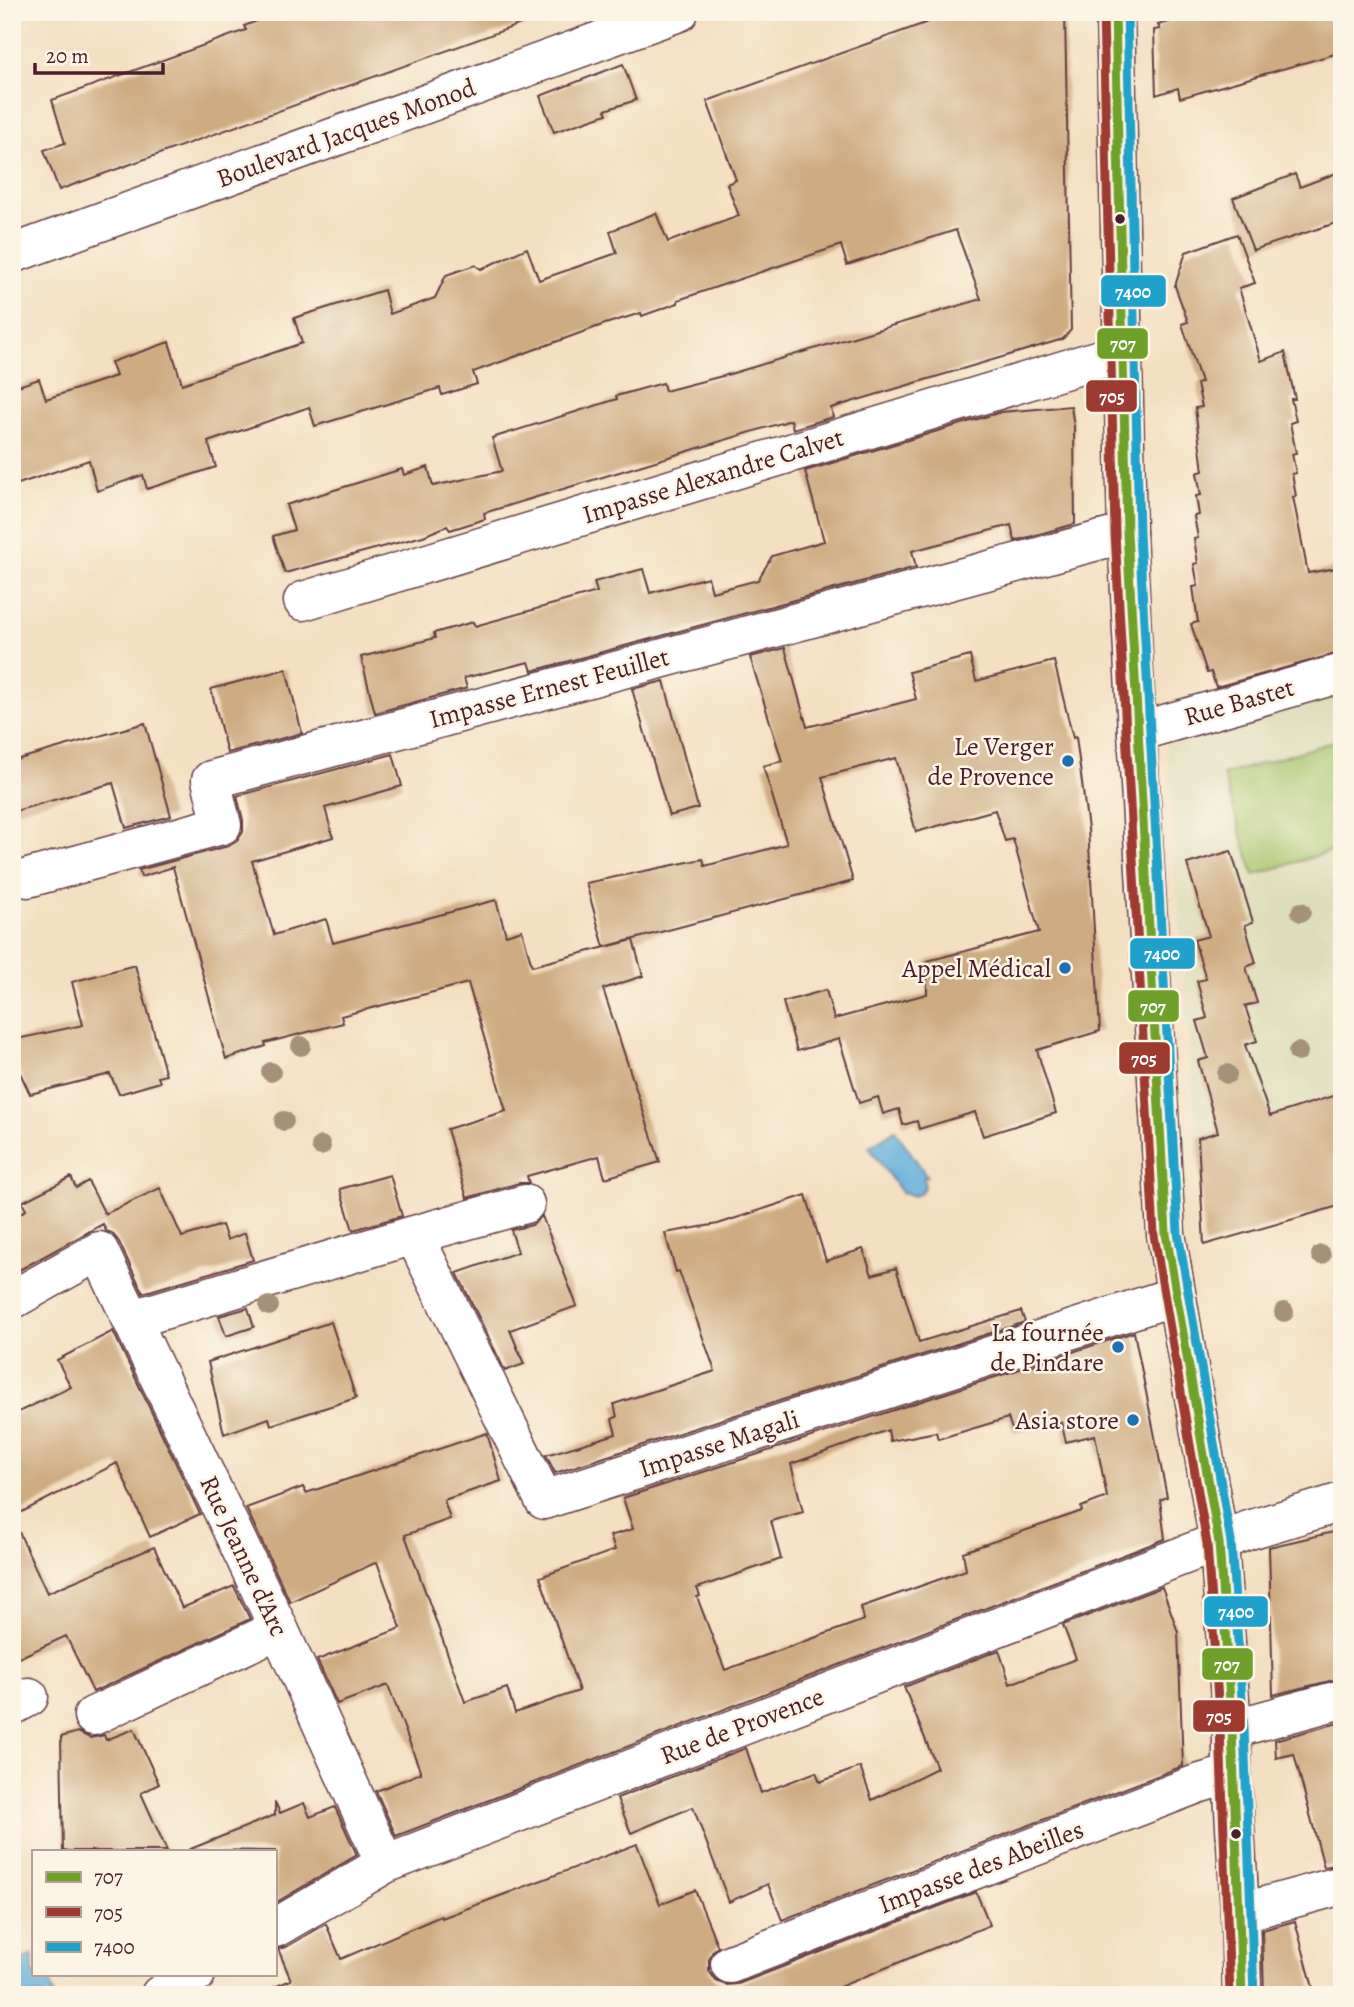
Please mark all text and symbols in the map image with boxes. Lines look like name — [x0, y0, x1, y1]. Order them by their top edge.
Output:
scale bar — [35, 32, 163, 76]
text: 20 m — [46, 42, 89, 70]
street label: Boulevard Jacques Monod — [212, 70, 480, 196]
unlabelled marker — [1113, 212, 1127, 226]
line badge: 7400 — [1100, 274, 1167, 308]
text: 7400 — [1115, 279, 1152, 305]
line badge: 707 — [1096, 327, 1149, 360]
text: 707 — [1110, 331, 1137, 357]
line badge: 705 — [1085, 379, 1138, 413]
text: 705 — [1099, 384, 1125, 410]
street label: Impasse Alexandre Calvet — [578, 419, 848, 532]
street label: Impasse Ernest Feuillet — [425, 639, 673, 737]
street label: Rue Bastet — [1180, 670, 1298, 734]
place label: Le Verger de Provence — [928, 729, 1054, 794]
marker: Le Verger de Provence — [1060, 753, 1076, 769]
line badge: 7400 — [1129, 937, 1196, 970]
text: 7400 — [1144, 941, 1181, 967]
place label: Appel Médical — [901, 951, 1051, 986]
marker: Appel Médical — [1057, 960, 1073, 976]
line badge: 707 — [1127, 989, 1180, 1023]
text: 707 — [1140, 994, 1167, 1020]
line badge: 705 — [1118, 1041, 1171, 1075]
text: 705 — [1131, 1046, 1157, 1072]
place label: La fournée de Pindare — [990, 1315, 1104, 1380]
marker: La fournée de Pindare — [1110, 1339, 1126, 1355]
street label: Impasse Magali — [634, 1402, 804, 1486]
place label: Asia store — [1014, 1403, 1119, 1438]
marker: Asia store — [1125, 1412, 1141, 1428]
street label: Rue Jeanne d'Arc — [191, 1470, 297, 1642]
line badge: 7400 — [1203, 1595, 1269, 1628]
text: 7400 — [1218, 1599, 1255, 1625]
line badge: 707 — [1201, 1647, 1254, 1681]
text: 707 — [1214, 1652, 1241, 1678]
street label: Rue de Provence — [655, 1679, 829, 1773]
line badge: 705 — [1192, 1699, 1246, 1733]
text: 705 — [1206, 1704, 1232, 1730]
street label: Impasse des Abeilles — [873, 1812, 1089, 1922]
unlabelled marker — [1229, 1827, 1243, 1841]
legend — [32, 1850, 276, 1976]
text: 707 — [94, 1863, 123, 1891]
text: 705 — [94, 1899, 123, 1927]
text: 7400 — [94, 1933, 135, 1961]

